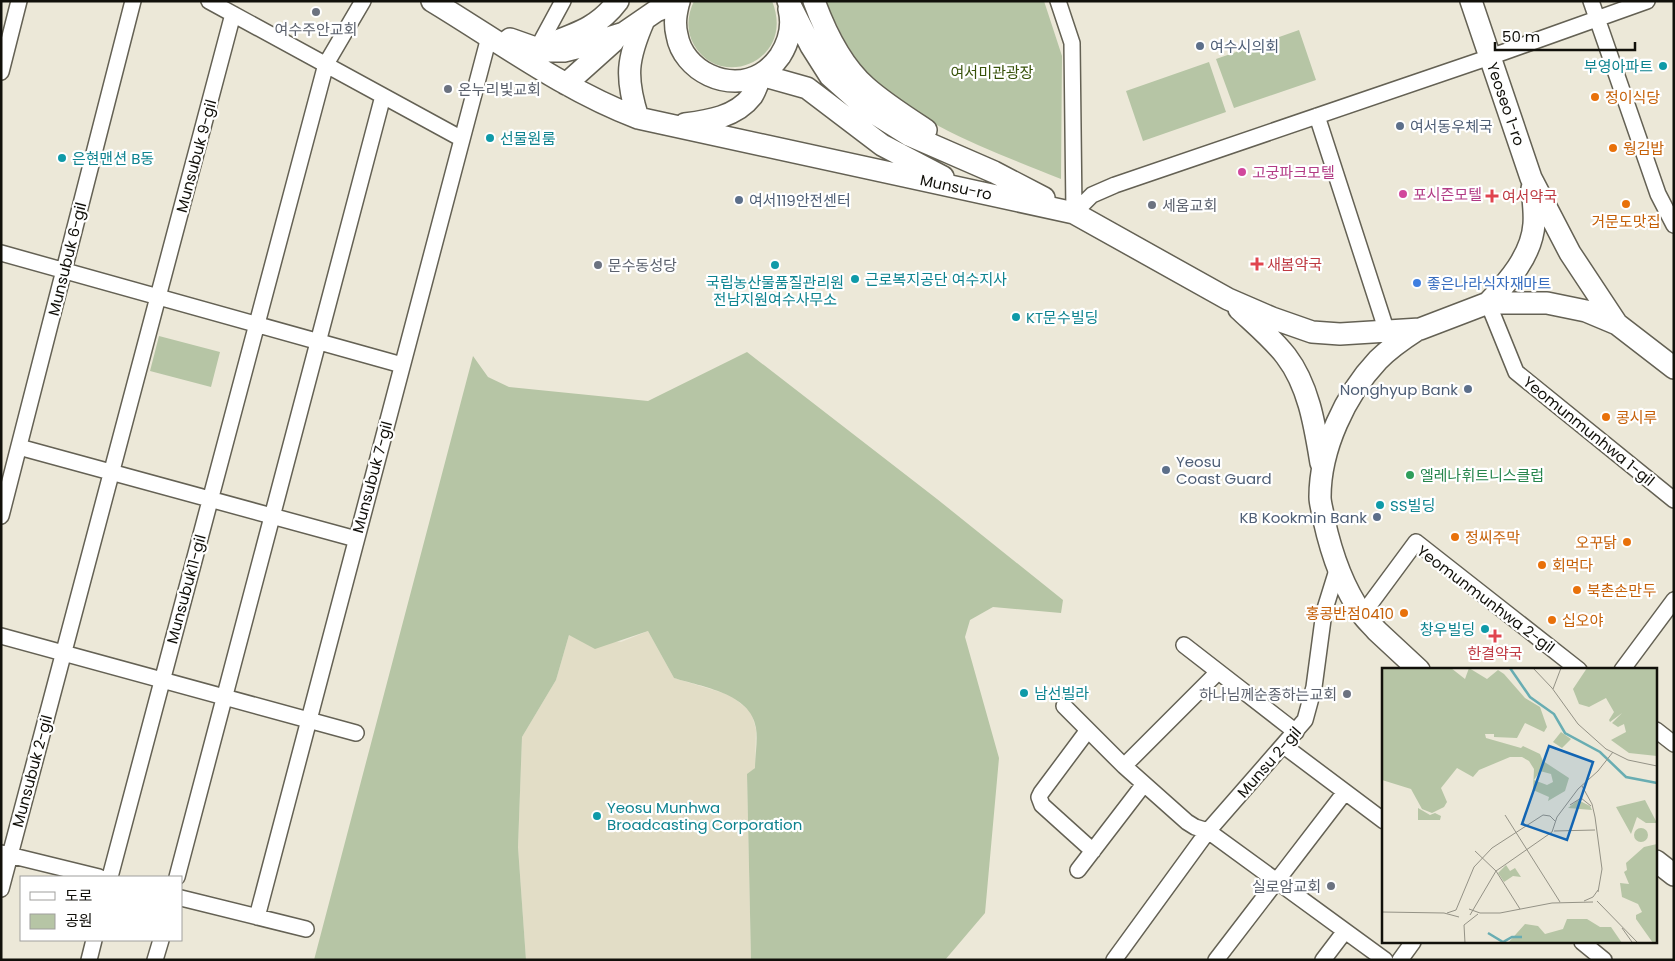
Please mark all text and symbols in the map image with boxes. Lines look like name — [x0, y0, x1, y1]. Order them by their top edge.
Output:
marker: 여수주안교회 — [310, 6, 322, 18]
place label: 여수주안교회 — [275, 19, 357, 40]
scale bar — [1495, 20, 1635, 52]
text: 50 m — [1502, 26, 1540, 47]
place label: 여수시의회 — [1210, 36, 1279, 57]
marker: 여수시의회 — [1194, 40, 1206, 52]
place label: 부영아파트 — [1584, 56, 1653, 77]
street label: Yeoseo 1-ro — [1482, 60, 1530, 148]
marker: 부영아파트 — [1657, 60, 1669, 72]
park label: 여서미관광장 — [951, 62, 1034, 83]
place label: 온누리빛교회 — [458, 79, 541, 100]
marker: 온누리빛교회 — [442, 83, 454, 95]
place label: 정이식당 — [1605, 87, 1660, 108]
marker: 정이식당 — [1589, 91, 1601, 103]
street label: Munsubuk 9-gil — [171, 97, 221, 215]
place label: 여서동우체국 — [1410, 116, 1493, 137]
marker: 여서동우체국 — [1394, 120, 1406, 132]
place label: 선물원룸 — [500, 128, 555, 149]
marker: 선물원룸 — [484, 132, 496, 144]
place label: 웡김밥 — [1623, 138, 1665, 159]
marker: 웡김밥 — [1607, 142, 1619, 154]
place label: 은현맨션 B동 — [72, 148, 154, 169]
marker: 은현맨션 B동 — [56, 152, 68, 164]
place label: 고궁파크모텔 — [1252, 162, 1335, 183]
marker: 고궁파크모텔 — [1236, 166, 1248, 178]
street label: Munsu-ro — [918, 169, 994, 205]
place label: 포시즌모텔 — [1413, 184, 1482, 205]
place label: 여서약국 — [1502, 186, 1557, 207]
marker: 포시즌모텔 — [1397, 188, 1409, 200]
place label: 여서119안전센터 — [749, 190, 851, 211]
marker: 여서약국 — [1486, 190, 1498, 202]
marker: 여서119안전센터 — [733, 194, 745, 206]
place label: 세움교회 — [1162, 195, 1217, 216]
marker: 거문도맛집 — [1620, 198, 1632, 210]
marker: 세움교회 — [1146, 199, 1158, 211]
street label: Munsubuk 6-gil — [43, 200, 91, 318]
place label: 거문도맛집 — [1591, 211, 1661, 232]
place label: 새봄약국 — [1267, 254, 1322, 275]
place label: 문수동성당 — [608, 255, 677, 276]
marker: 새봄약국 — [1251, 258, 1263, 270]
marker: 문수동성당 — [592, 259, 604, 271]
marker: 국립농산물품질관리원 전남지원여수사무소 — [769, 259, 781, 271]
place label: 근로복지공단 여수지사 — [865, 269, 1007, 290]
place label: 국립농산물품질관리원 전남지원여수사무소 — [706, 272, 844, 310]
marker: 근로복지공단 여수지사 — [849, 273, 861, 285]
place label: 좋은나라식자재마트 — [1427, 273, 1551, 294]
marker: 좋은나라식자재마트 — [1411, 277, 1423, 289]
place label: KT문수빌딩 — [1026, 307, 1098, 328]
marker: KT문수빌딩 — [1010, 311, 1022, 323]
street label: Yeomunmunhwa 1-gil — [1519, 371, 1659, 491]
place label: Nonghyup Bank — [1340, 379, 1458, 400]
marker: Nonghyup Bank — [1462, 383, 1474, 395]
place label: 콩시루 — [1616, 407, 1657, 428]
marker: 콩시루 — [1600, 411, 1612, 423]
street label: Munsubuk 7-gil — [347, 419, 397, 535]
place label: Yeosu Coast Guard — [1176, 451, 1272, 489]
marker: Yeosu Coast Guard — [1160, 464, 1172, 476]
place label: 엘레나휘트니스클럽 — [1420, 465, 1544, 486]
marker: 엘레나휘트니스클럽 — [1404, 469, 1416, 481]
place label: SS빌딩 — [1390, 495, 1435, 516]
marker: SS빌딩 — [1374, 499, 1386, 511]
place label: KB Kookmin Bank — [1239, 507, 1367, 528]
marker: KB Kookmin Bank — [1371, 511, 1383, 523]
place label: 정씨주막 — [1465, 527, 1520, 548]
marker: 정씨주막 — [1449, 531, 1461, 543]
street label: Munsubuk11-gil — [161, 532, 211, 646]
place label: 오꾸닭 — [1576, 532, 1617, 553]
marker: 오꾸닭 — [1621, 536, 1633, 548]
street label: Yeomunmunhwa 2-gil — [1413, 540, 1559, 658]
place label: 회먹다 — [1552, 555, 1594, 576]
marker: 회먹다 — [1536, 559, 1548, 571]
place label: 북촌손만두 — [1587, 580, 1656, 601]
marker: 북촌손만두 — [1571, 584, 1583, 596]
place label: 홍콩반점0410 — [1306, 603, 1394, 624]
marker: 홍콩반점0410 — [1398, 607, 1410, 619]
place label: 십오야 — [1562, 610, 1604, 631]
marker: 십오야 — [1546, 614, 1558, 626]
place label: 창우빌딩 — [1420, 619, 1475, 640]
marker: 창우빌딩 — [1479, 623, 1491, 635]
marker: 한결약국 — [1489, 630, 1501, 642]
place label: 한결약국 — [1467, 643, 1523, 664]
inset map — [1382, 668, 1658, 944]
place label: 남선빌라 — [1034, 683, 1089, 704]
place label: 하나님께순종하는교회 — [1199, 684, 1337, 705]
marker: 남선빌라 — [1018, 687, 1030, 699]
marker: 하나님께순종하는교회 — [1341, 688, 1353, 700]
street label: Munsubuk 2-gil — [7, 713, 57, 829]
street label: Munsu 2-gil — [1232, 722, 1306, 802]
place label: Yeosu Munhwa Broadcasting Corporation — [607, 797, 802, 835]
marker: Yeosu Munhwa Broadcasting Corporation — [591, 810, 603, 822]
legend — [20, 876, 182, 941]
place label: 실로암교회 — [1252, 876, 1321, 897]
marker: 실로암교회 — [1325, 880, 1337, 892]
text: 도로 — [65, 885, 93, 906]
text: 공원 — [65, 910, 93, 931]

